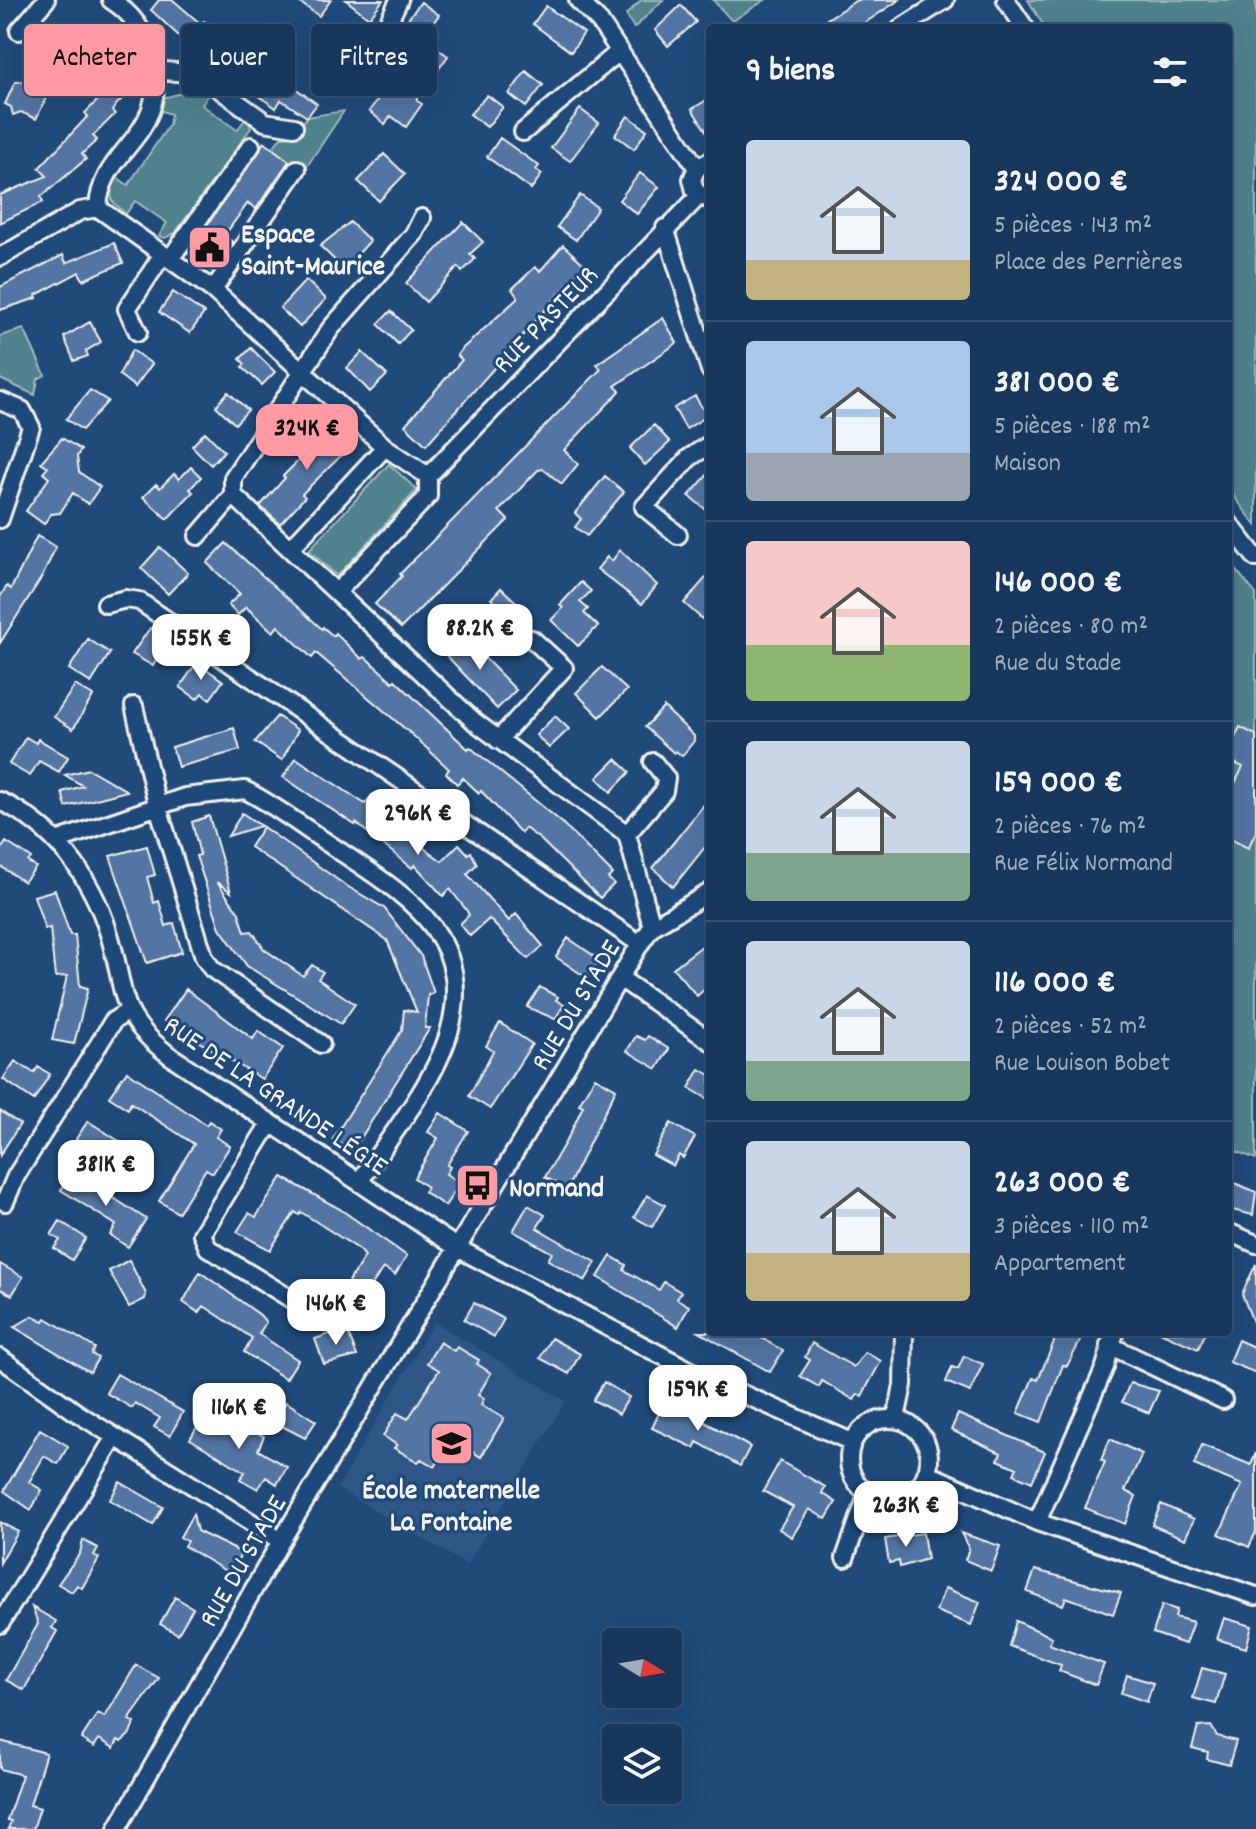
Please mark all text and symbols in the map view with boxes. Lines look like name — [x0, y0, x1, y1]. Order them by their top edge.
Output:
chip: Acheter — [24, 24, 165, 96]
chip: Louer — [181, 24, 295, 96]
chip: Filtres — [311, 24, 437, 96]
text: 9 biens — [746, 48, 835, 97]
icon: filters — [1148, 50, 1192, 94]
text: 324 000 € — [994, 159, 1128, 208]
icon: home — [810, 172, 906, 268]
text: 5 pièces · 143 m² — [994, 208, 1152, 245]
place label: Espace Saint-Maurice — [241, 217, 385, 289]
public building icon: Espace Saint-Maurice — [186, 224, 234, 272]
text: Place des Perrières — [994, 245, 1183, 282]
street label: RUE PASTEUR — [485, 258, 610, 385]
text: 381 000 € — [994, 360, 1120, 409]
icon: home — [810, 373, 906, 469]
pin: 324K € — [242, 404, 372, 472]
text: 5 pièces · 188 m² — [994, 409, 1150, 446]
text: 324K € — [274, 411, 340, 448]
text: Maison — [994, 446, 1061, 483]
text: 146 000 € — [994, 560, 1122, 609]
icon: home — [810, 573, 906, 669]
pin: 88.2K € — [406, 604, 554, 672]
text: 2 pièces · 80 m² — [994, 609, 1148, 646]
text: 88.2K € — [445, 611, 515, 648]
pin: 155K € — [136, 614, 266, 682]
text: 155K € — [170, 621, 232, 658]
text: Rue du Stade — [994, 646, 1122, 683]
text: 159 000 € — [994, 760, 1123, 809]
icon: home — [810, 773, 906, 869]
pin: 296K € — [353, 789, 483, 857]
text: 296K € — [384, 796, 452, 833]
text: 2 pièces · 76 m² — [994, 809, 1146, 846]
text: Rue Félix Normand — [994, 846, 1173, 883]
street label: RUE DU STADE — [523, 933, 633, 1080]
text: 116 000 € — [994, 960, 1116, 1009]
icon: home — [810, 973, 906, 1069]
street label: RUE DE LA GRANDE LÉGIE — [154, 1008, 395, 1188]
text: 2 pièces · 52 m² — [994, 1009, 1147, 1046]
text: Rue Louison Bobet — [994, 1046, 1170, 1083]
pin: 381K € — [41, 1140, 171, 1208]
text: 381K € — [76, 1147, 136, 1184]
text: 263 000 € — [994, 1160, 1131, 1209]
bus stop icon: Normand — [454, 1162, 502, 1210]
place label: Normand — [509, 1171, 604, 1211]
icon: home — [810, 1173, 906, 1269]
text: 3 pièces · 110 m² — [994, 1209, 1149, 1246]
text: Appartement — [994, 1246, 1126, 1283]
pin: 146K € — [271, 1279, 401, 1347]
text: 146K € — [305, 1286, 367, 1323]
pin: 159K € — [633, 1365, 763, 1433]
text: 159K € — [667, 1372, 729, 1409]
pin: 116K € — [174, 1383, 304, 1451]
text: 116K € — [211, 1390, 267, 1427]
school or university icon: École maternelle La Fontaine — [427, 1420, 475, 1468]
place label: École maternelle La Fontaine — [362, 1473, 540, 1545]
pin: 263K € — [841, 1481, 971, 1549]
text: 263K € — [872, 1488, 940, 1525]
street label: RUE DU STADE — [191, 1489, 299, 1636]
north arrow — [602, 1628, 682, 1708]
map controls — [602, 1628, 682, 1804]
button: layers — [602, 1724, 682, 1804]

